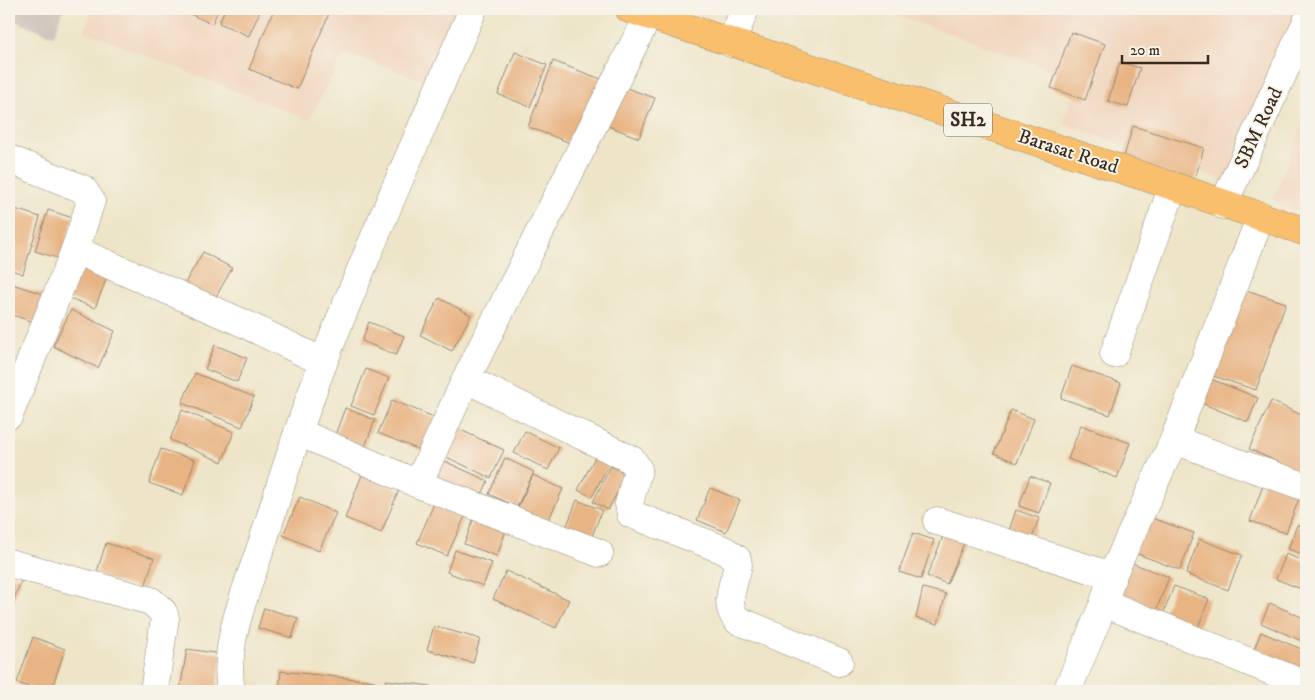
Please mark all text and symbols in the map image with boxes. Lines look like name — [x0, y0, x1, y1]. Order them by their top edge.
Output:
scale bar — [1122, 32, 1209, 64]
text: 20 m — [1130, 41, 1160, 60]
street label: SBM Road — [1229, 83, 1289, 173]
road number: SH2 — [944, 104, 992, 136]
street label: Barasat Road — [1015, 124, 1122, 180]

